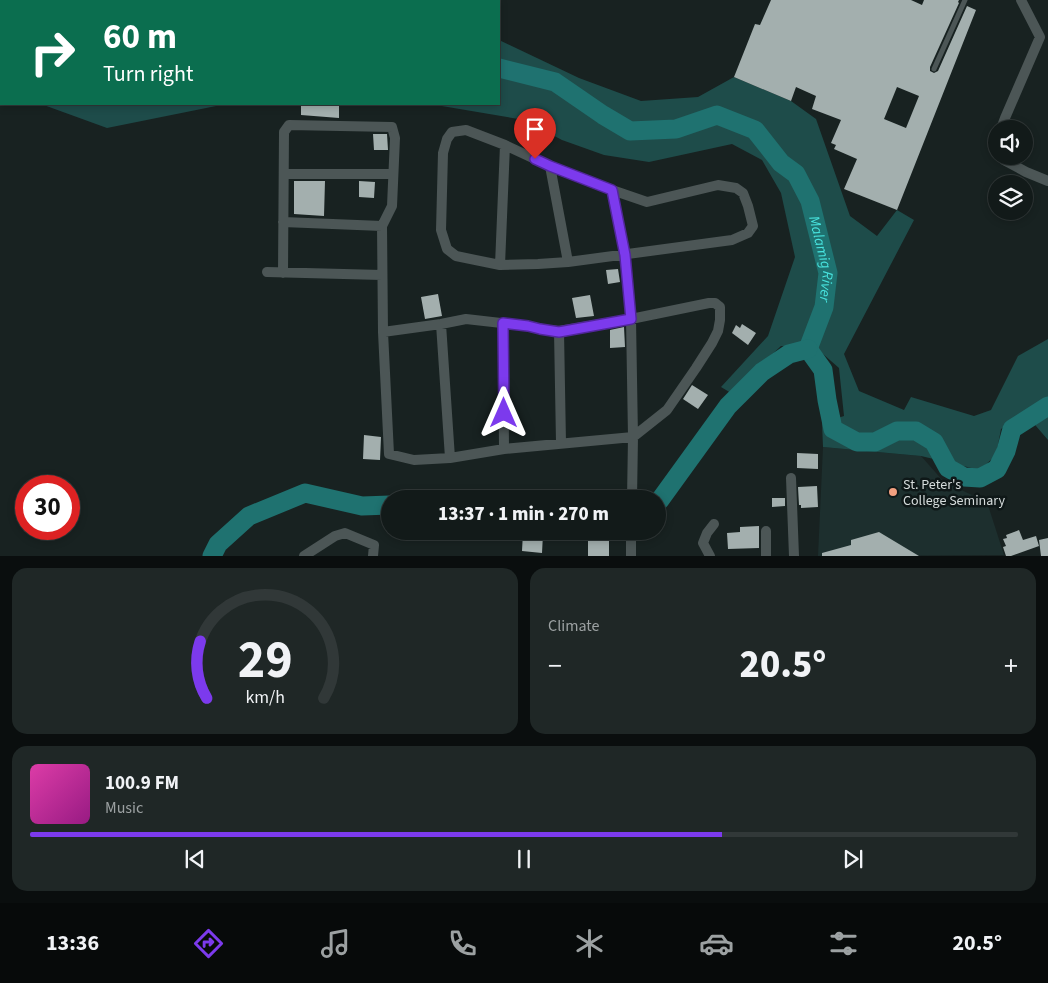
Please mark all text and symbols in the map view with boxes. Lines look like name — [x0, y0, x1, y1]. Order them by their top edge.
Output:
text: 60 m — [103, 12, 177, 62]
icon: right — [20, 20, 85, 85]
text: Turn right — [103, 58, 193, 90]
pin — [514, 108, 556, 159]
icon: arrive — [521, 115, 549, 143]
map controls — [988, 120, 1033, 220]
button: sound — [988, 120, 1033, 165]
button: layers — [988, 175, 1033, 220]
water label: Malamig River — [803, 214, 838, 304]
position arrow — [477, 386, 529, 438]
speed limit sign: 30 — [15, 475, 80, 540]
place label: St. Peter's College Seminary — [903, 475, 1006, 511]
marker: St. Peter's College Seminary — [887, 486, 899, 498]
text: 13:37 · 1 min · 270 m — [438, 501, 609, 528]
text: Climate — [548, 615, 599, 637]
text: 29 — [238, 624, 292, 698]
text: 20.5° — [740, 638, 826, 692]
text: − — [548, 646, 562, 686]
text: + — [1004, 646, 1018, 686]
text: km/h — [245, 685, 285, 710]
text: 100.9 FM — [105, 770, 179, 797]
text: Music — [105, 797, 143, 819]
icon: previous — [181, 845, 209, 873]
icon: pause — [510, 845, 538, 873]
icon: next — [839, 845, 867, 873]
icon: directions — [191, 926, 226, 961]
icon: music — [318, 926, 353, 961]
icon: phone — [445, 926, 480, 961]
icon: climate — [572, 926, 607, 961]
icon: car — [699, 926, 734, 961]
icon: filters — [826, 926, 861, 961]
text: 13:36 — [46, 927, 99, 959]
text: 20.5° — [952, 927, 1002, 959]

